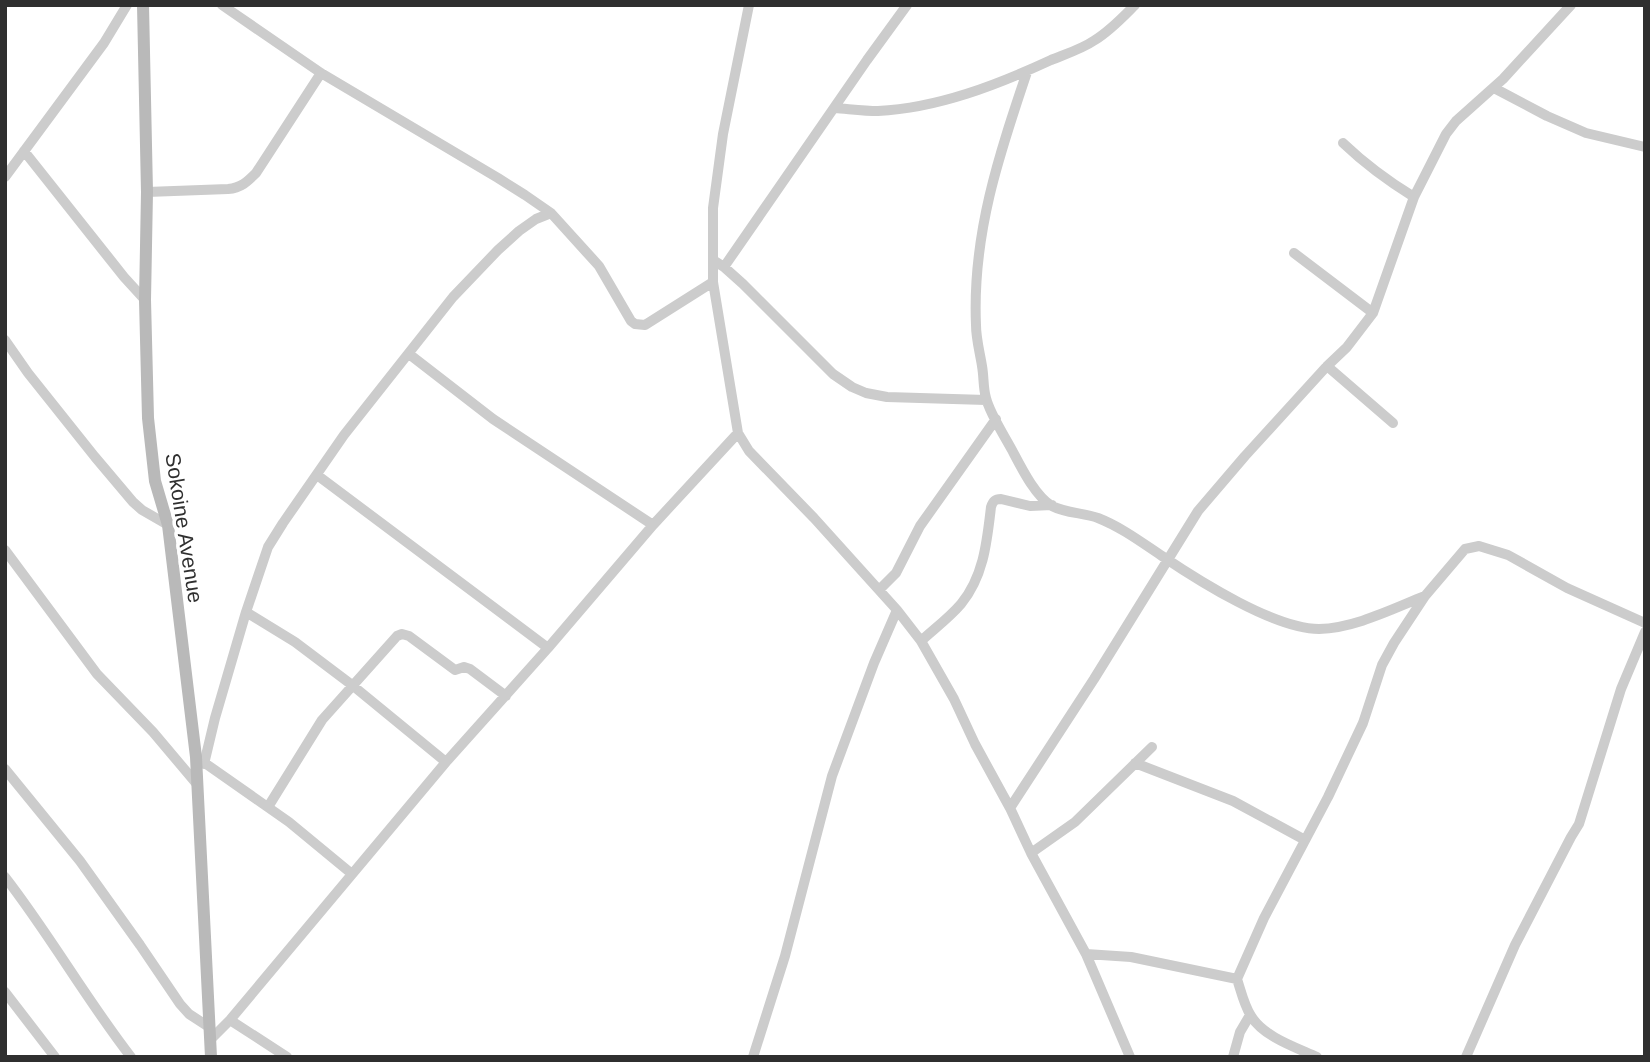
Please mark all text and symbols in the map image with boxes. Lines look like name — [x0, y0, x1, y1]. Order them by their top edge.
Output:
street label: Sokoine Avenue — [161, 451, 208, 604]

